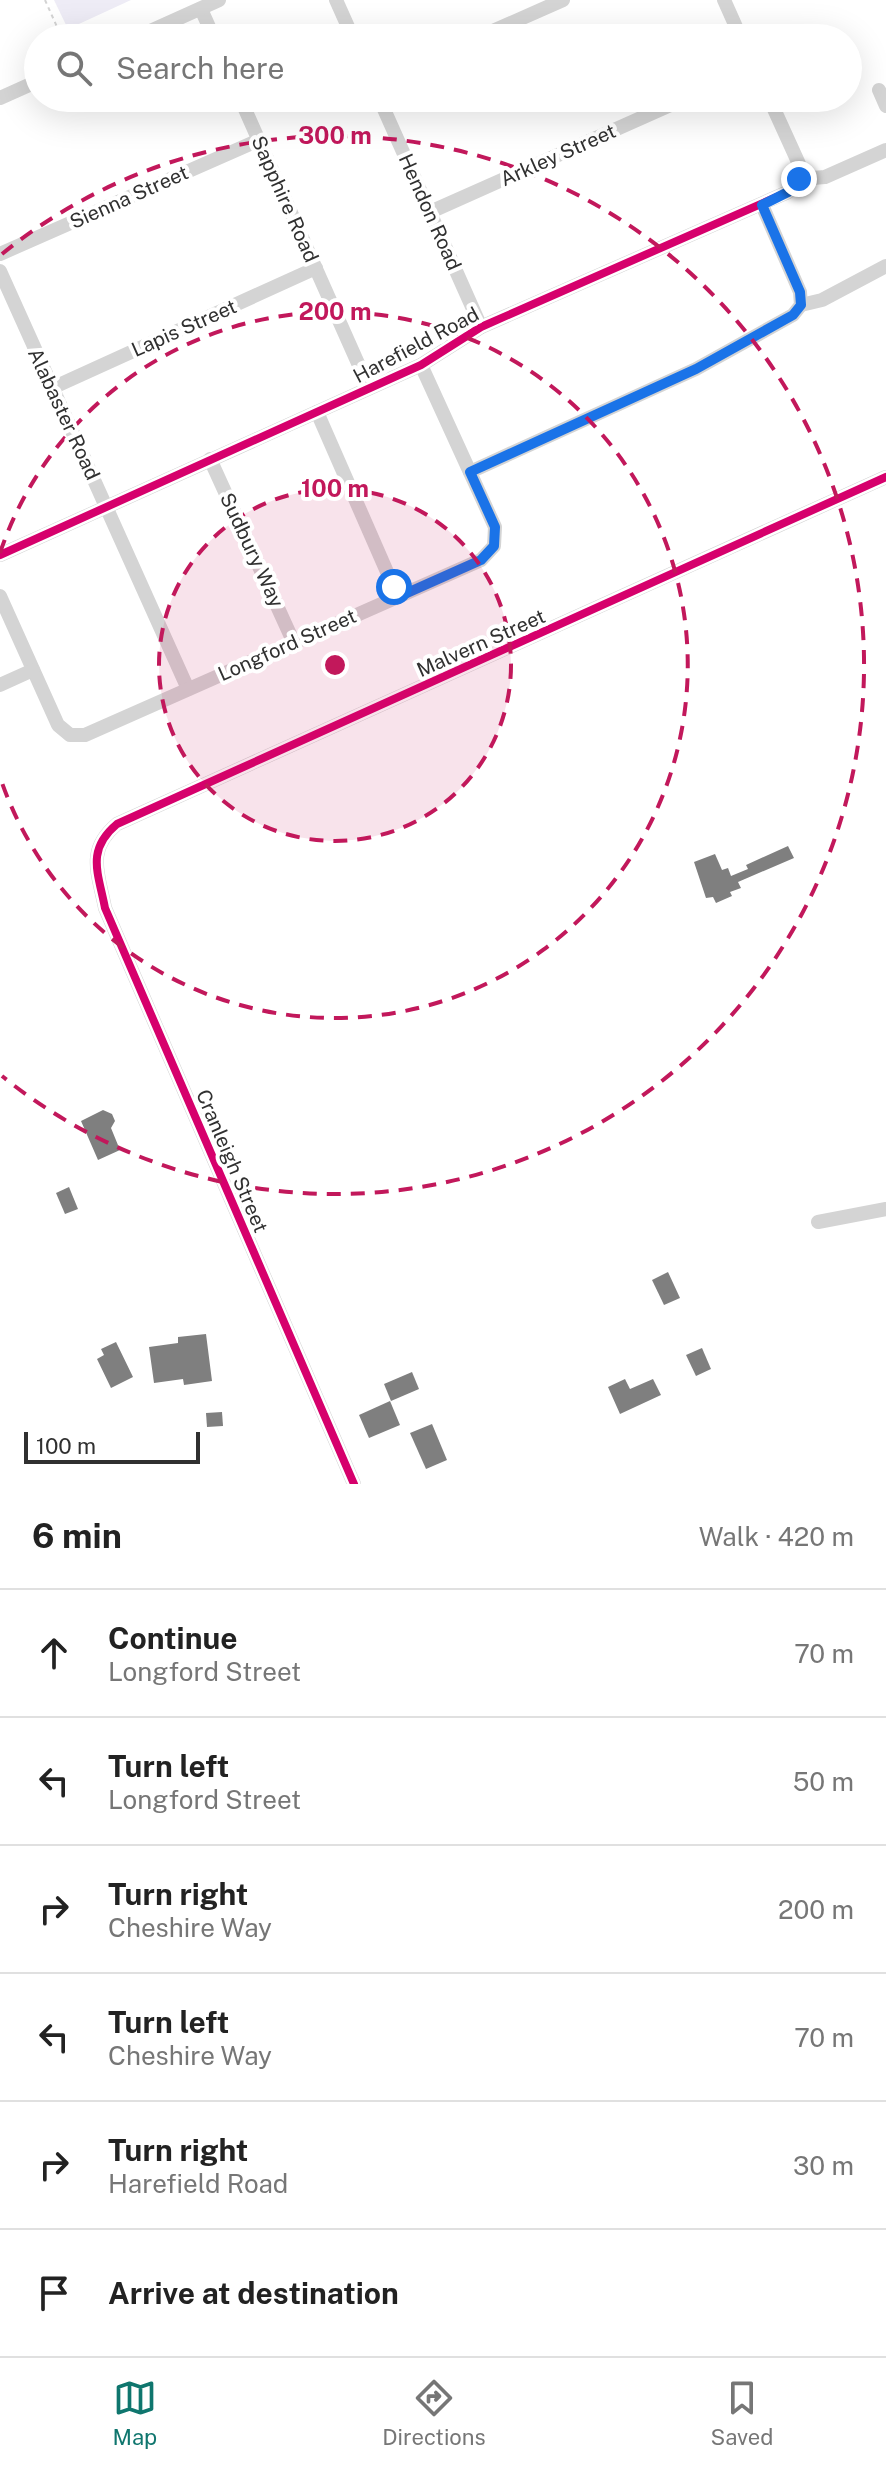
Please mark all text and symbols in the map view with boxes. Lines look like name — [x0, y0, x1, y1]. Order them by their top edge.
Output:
search box — [24, 24, 862, 112]
icon: search — [52, 46, 96, 90]
text: Search here — [116, 50, 284, 86]
street label: Arkley Street — [497, 119, 619, 191]
text: 300 m — [298, 121, 372, 149]
street label: Sapphire Road — [246, 132, 324, 266]
street label: Hendon Road — [394, 150, 466, 274]
street label: Sienna Street — [66, 160, 192, 234]
route end — [781, 161, 817, 197]
street label: Lapis Street — [128, 294, 240, 362]
text: 200 m — [298, 297, 372, 325]
street label: Harefield Road — [349, 302, 483, 388]
street label: Alabaster Road — [23, 344, 105, 484]
text: 100 m — [301, 474, 369, 502]
street label: Sudbury Way — [215, 489, 289, 611]
route start — [376, 569, 412, 605]
street label: Longford Street — [214, 604, 360, 686]
street label: Malvern Street — [413, 604, 549, 682]
centre of rings — [321, 651, 349, 679]
street label: Cranleigh Street — [191, 1086, 273, 1236]
scale bar — [24, 1428, 200, 1464]
text: 100 m — [36, 1433, 96, 1459]
text: 6 min — [32, 1516, 122, 1556]
text: Walk · 420 m — [699, 1521, 854, 1552]
text: Continue — [108, 1620, 238, 1656]
icon: ahead — [32, 1631, 76, 1675]
text: 70 m — [794, 1638, 854, 1669]
text: Longford Street — [108, 1656, 301, 1687]
text: Turn left — [108, 1748, 229, 1784]
icon: left — [32, 1759, 76, 1803]
text: 50 m — [793, 1766, 854, 1797]
text: Longford Street — [108, 1784, 301, 1815]
text: Turn right — [108, 1876, 248, 1912]
icon: right — [32, 1887, 76, 1931]
text: 200 m — [778, 1894, 854, 1925]
text: Cheshire Way — [108, 1912, 272, 1943]
text: Turn left — [108, 2004, 229, 2040]
icon: left — [32, 2015, 76, 2059]
text: 70 m — [794, 2022, 854, 2053]
text: Cheshire Way — [108, 2040, 272, 2071]
text: Turn right — [108, 2132, 248, 2168]
icon: right — [32, 2143, 76, 2187]
text: 30 m — [793, 2150, 854, 2181]
text: Harefield Road — [108, 2168, 288, 2199]
icon: arrive — [32, 2271, 76, 2315]
text: Arrive at destination — [108, 2275, 399, 2311]
tab: Map — [113, 2376, 157, 2450]
tab: Directions — [382, 2376, 486, 2450]
tab: Saved — [711, 2376, 773, 2450]

